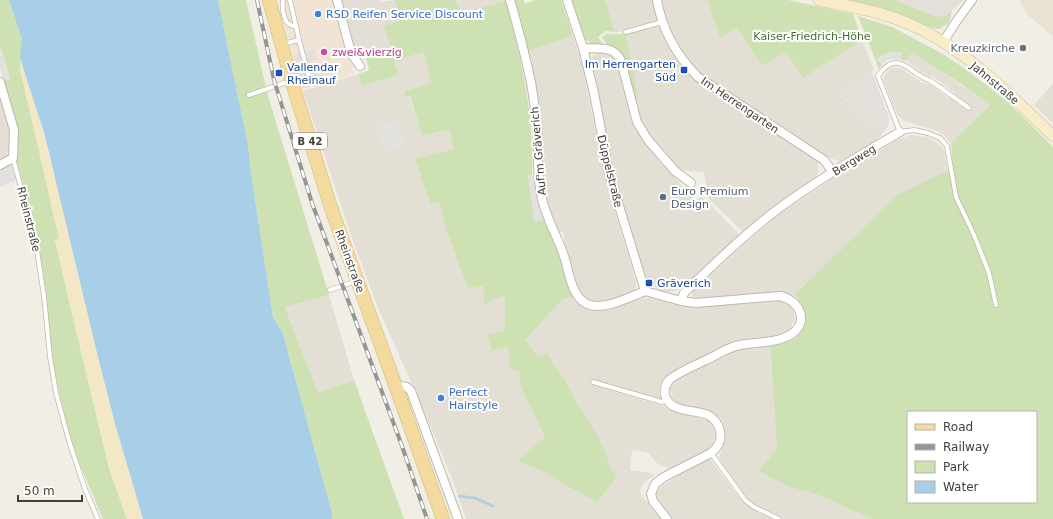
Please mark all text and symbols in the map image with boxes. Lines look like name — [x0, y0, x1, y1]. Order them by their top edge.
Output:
place label: RSD Reifen Service Discount — [326, 8, 484, 21]
marker: RSD Reifen Service Discount — [313, 9, 323, 19]
park label: Kaiser-Friedrich-Höhe — [753, 30, 871, 43]
place label: Kreuzkirche — [950, 42, 1015, 55]
marker: Kreuzkirche — [1018, 43, 1028, 53]
place label: zwei&vierzig — [332, 46, 402, 59]
marker: zwei&vierzig — [319, 47, 329, 57]
place label: Im Herrengarten Süd — [585, 58, 676, 84]
street label: Jahnstraße — [967, 59, 1022, 107]
place label: Vallendar Rheinauf — [287, 61, 339, 87]
marker: Im Herrengarten Süd — [679, 65, 689, 75]
marker: Vallendar Rheinauf — [274, 68, 284, 78]
street label: Im Herrengarten — [698, 75, 781, 136]
street label: Auf'm Gräverich — [528, 106, 549, 196]
road number: B 42 — [293, 133, 327, 149]
street label: Düppelstraße — [594, 134, 625, 209]
street label: Bergweg — [830, 142, 878, 178]
street label: Rheinstraße — [14, 185, 43, 253]
place label: Euro Premium Design — [671, 185, 748, 211]
marker: Euro Premium Design — [658, 192, 668, 202]
street label: Rheinstraße — [332, 228, 367, 295]
place label: Gräverich — [657, 277, 711, 290]
marker: Gräverich — [644, 278, 654, 288]
place label: Perfect Hairstyle — [449, 386, 498, 412]
marker: Perfect Hairstyle — [436, 393, 446, 403]
legend — [907, 411, 1037, 503]
text: Road — [943, 420, 973, 434]
text: Railway — [943, 440, 989, 454]
text: Park — [943, 460, 969, 474]
scale bar — [18, 477, 82, 503]
text: Water — [943, 480, 979, 494]
text: 50 m — [24, 484, 55, 498]

